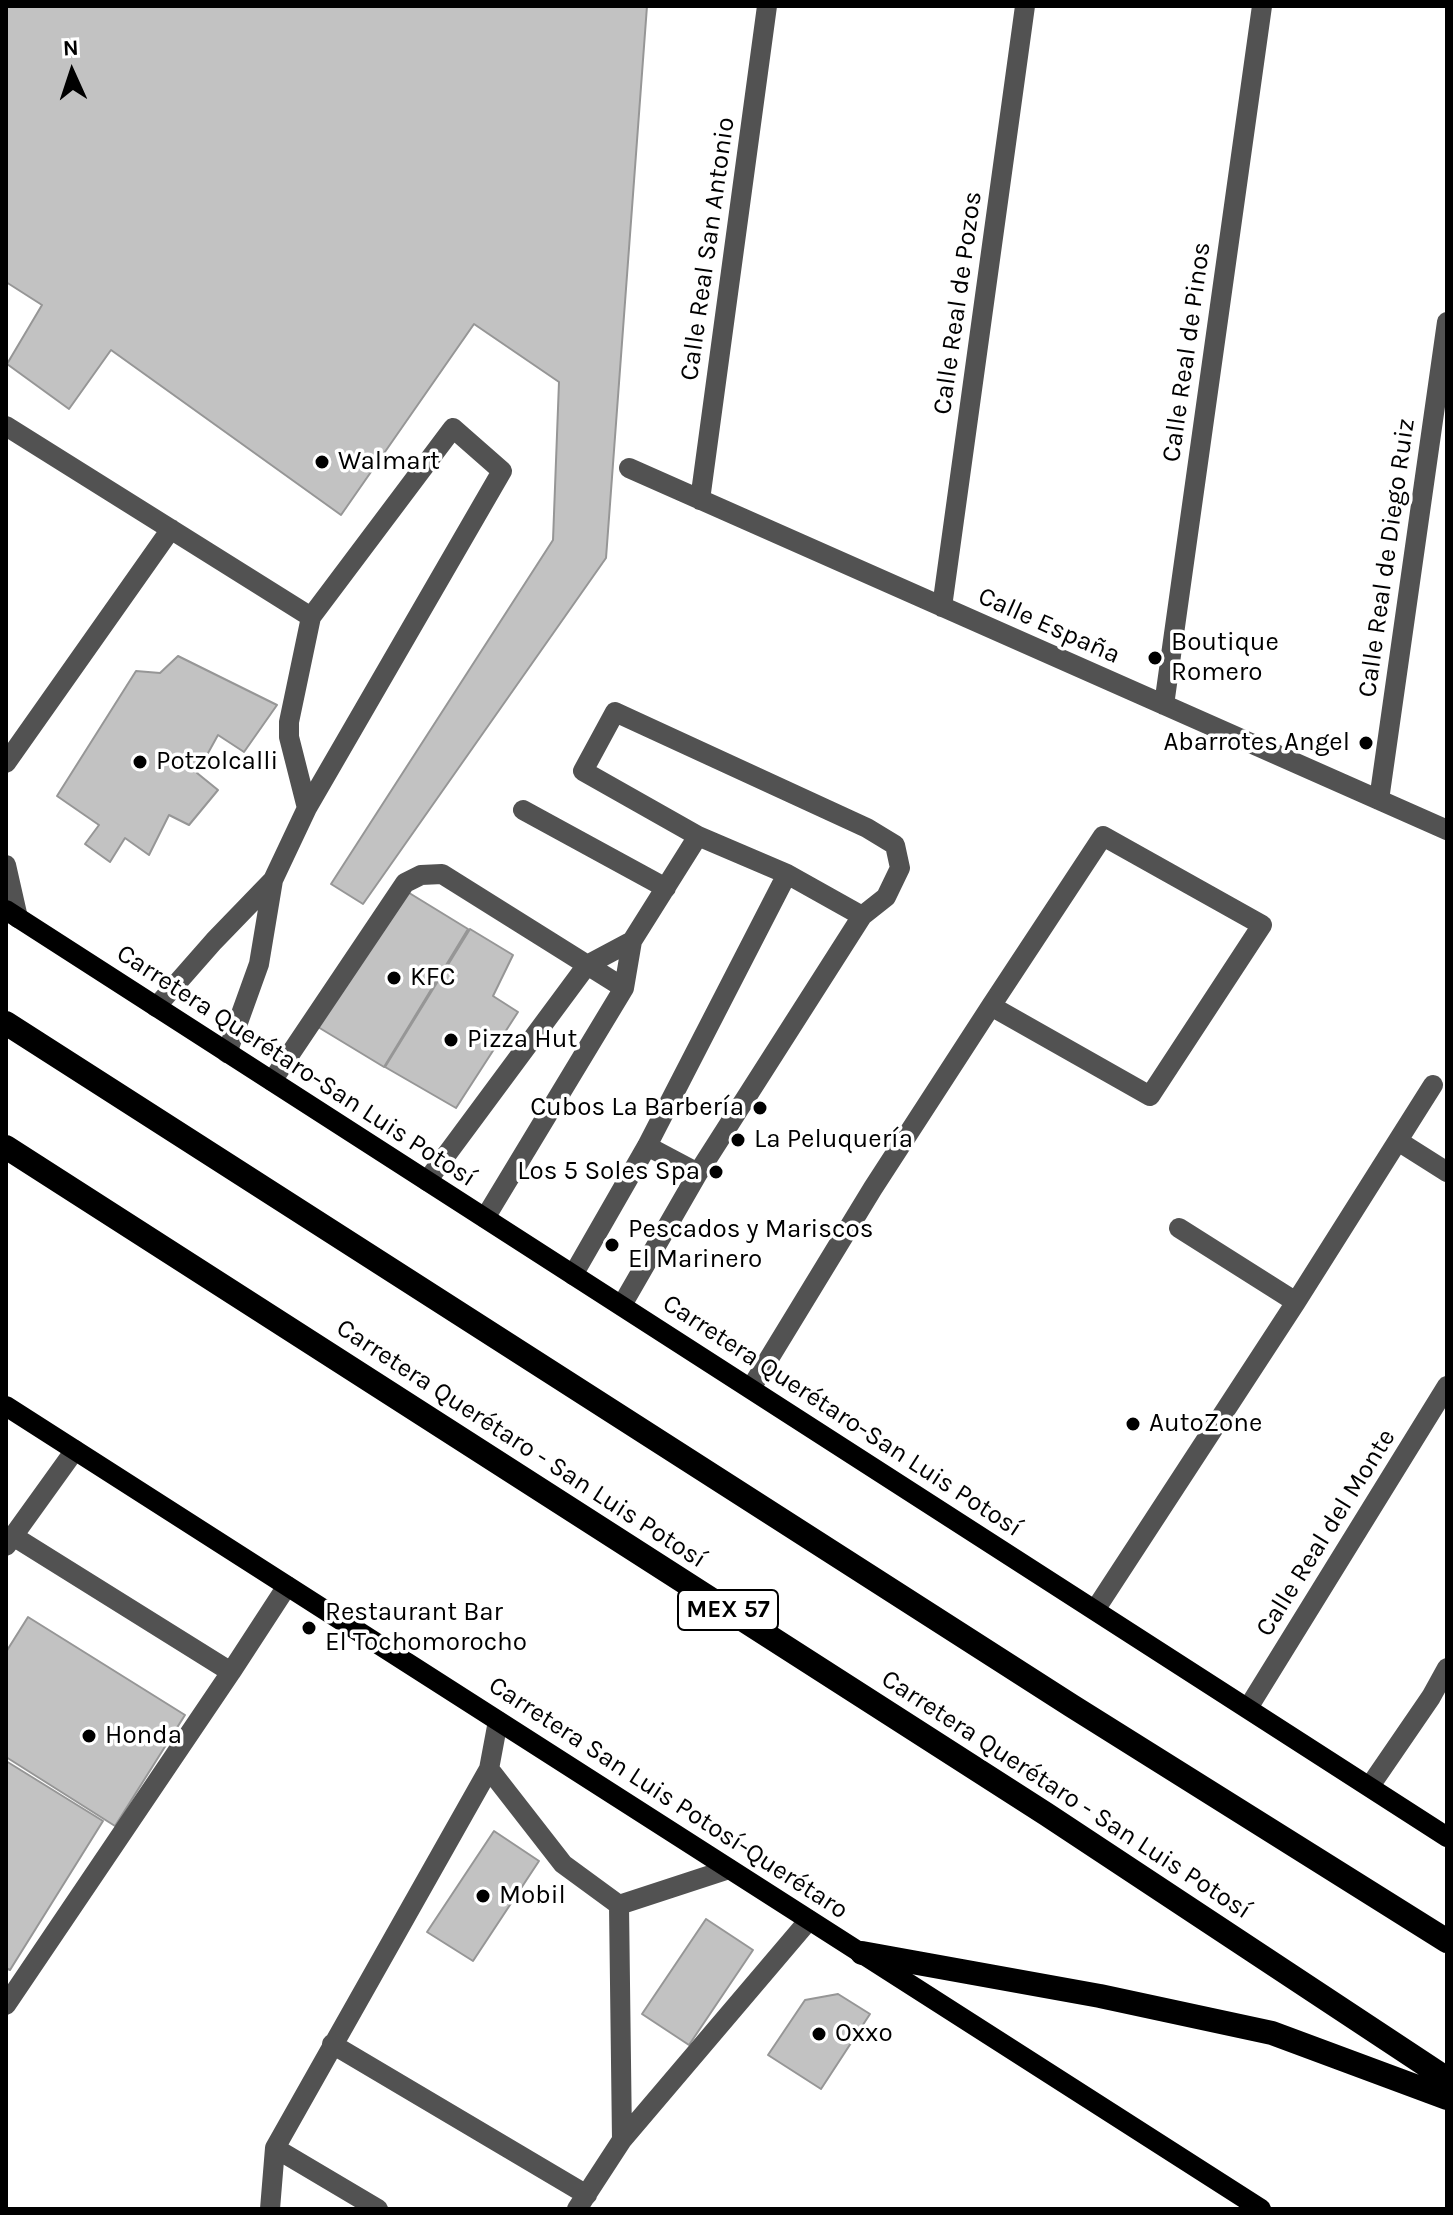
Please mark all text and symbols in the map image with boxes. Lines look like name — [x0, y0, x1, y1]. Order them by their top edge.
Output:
north arrow — [32, 32, 112, 112]
text: N — [62, 35, 79, 61]
street label: Calle Real San Antonio — [674, 115, 742, 383]
street label: Calle Real de Pozos — [927, 189, 989, 417]
street label: Calle Real de Pinos — [1156, 240, 1218, 464]
street label: Calle Real de Diego Ruiz — [1352, 417, 1422, 699]
place label: Walmart — [338, 446, 440, 478]
marker: Walmart — [313, 453, 331, 471]
street label: Calle España — [973, 581, 1125, 671]
place label: Boutique Romero — [1171, 627, 1279, 688]
marker: Boutique Romero — [1146, 649, 1164, 667]
place label: Abarrotes Angel — [1163, 727, 1350, 759]
marker: Abarrotes Angel — [1357, 734, 1375, 752]
place label: Potzolcalli — [156, 746, 278, 778]
marker: Potzolcalli — [131, 753, 149, 771]
street label: Carretera Querétaro-San Luis Potosí — [110, 938, 482, 1194]
place label: KFC — [410, 962, 455, 994]
marker: KFC — [385, 969, 403, 987]
place label: Pizza Hut — [467, 1024, 577, 1056]
marker: Pizza Hut — [442, 1031, 460, 1049]
place label: Cubos La Barbería — [530, 1092, 744, 1124]
marker: Cubos La Barbería — [751, 1099, 769, 1117]
place label: La Peluquería — [754, 1124, 913, 1156]
marker: La Peluquería — [729, 1131, 747, 1149]
place label: Los 5 Soles Spa — [517, 1156, 700, 1188]
marker: Los 5 Soles Spa — [707, 1163, 725, 1181]
place label: Pescados y Mariscos El Marinero — [628, 1214, 873, 1276]
marker: Pescados y Mariscos El Marinero — [603, 1236, 621, 1254]
street label: Carretera Querétaro-San Luis Potosí — [656, 1288, 1028, 1544]
street label: Carretera Querétaro - San Luis Potosí — [330, 1313, 712, 1575]
place label: AutoZone — [1149, 1408, 1262, 1440]
marker: AutoZone — [1124, 1415, 1142, 1433]
street label: Calle Real del Monte — [1250, 1424, 1402, 1642]
road number: MEX 57 — [678, 1590, 778, 1630]
place label: Restaurant Bar El Tochomorocho — [325, 1597, 527, 1658]
marker: Restaurant Bar El Tochomorocho — [300, 1619, 318, 1637]
street label: Carretera Querétaro - San Luis Potosí — [875, 1664, 1257, 1926]
street label: Carretera San Luis Potosí-Querétaro — [482, 1670, 854, 1926]
place label: Honda — [105, 1720, 182, 1752]
marker: Honda — [80, 1727, 98, 1745]
place label: Mobil — [499, 1880, 566, 1912]
marker: Mobil — [474, 1887, 492, 1905]
place label: Oxxo — [835, 2018, 893, 2050]
marker: Oxxo — [810, 2025, 828, 2043]

